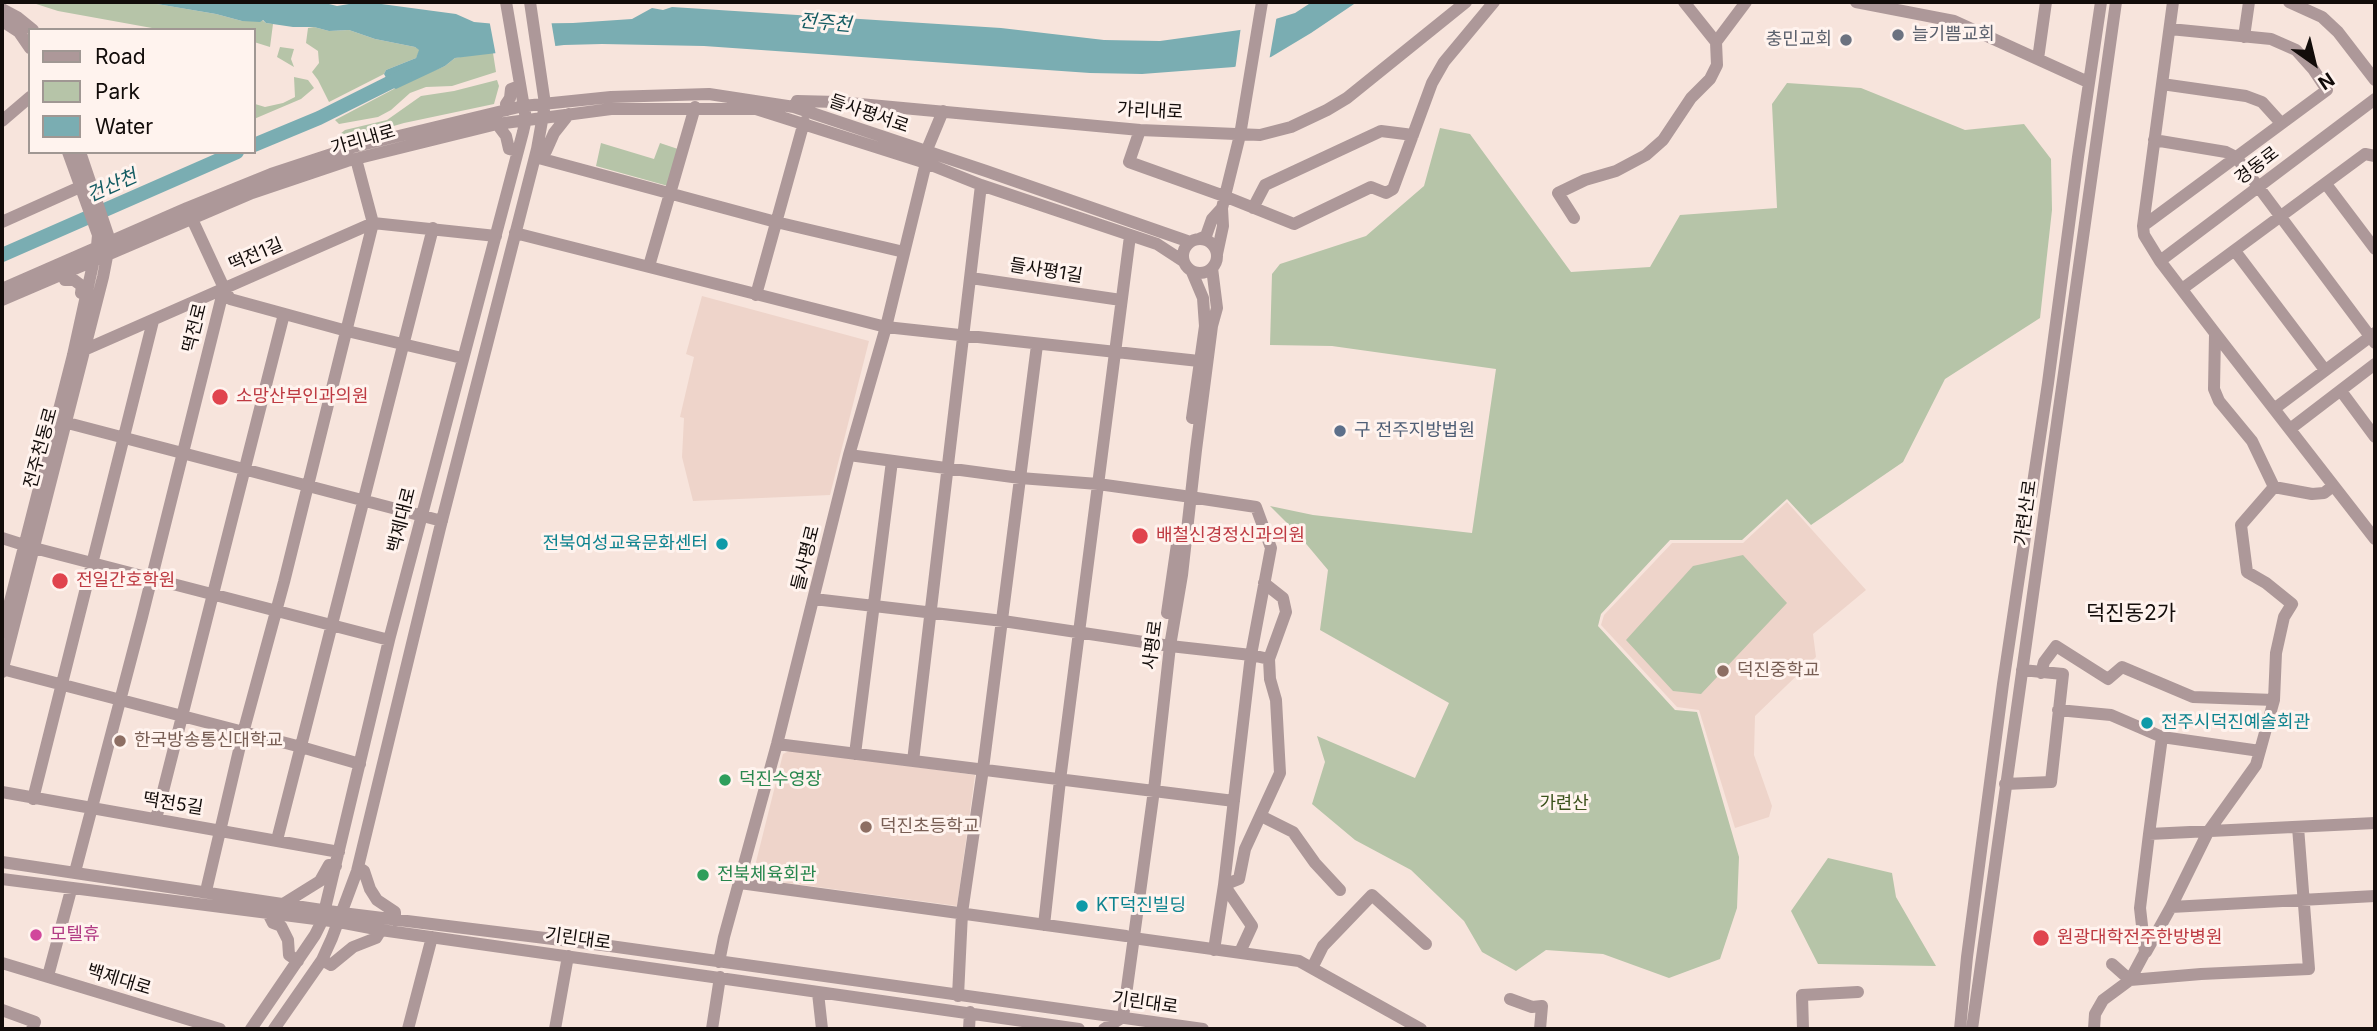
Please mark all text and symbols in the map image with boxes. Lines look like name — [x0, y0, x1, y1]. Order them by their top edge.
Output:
water label: 전주천 — [798, 9, 852, 37]
place label: 늘기쁨교회 — [1912, 24, 1995, 46]
marker: 늘기쁨교회 — [1890, 27, 1906, 43]
legend — [28, 28, 256, 154]
north arrow — [2279, 28, 2349, 98]
place label: 충민교회 — [1766, 29, 1832, 51]
marker: 충민교회 — [1838, 32, 1854, 48]
text: Road — [95, 44, 146, 69]
text: N — [2314, 67, 2338, 94]
text: Park — [95, 79, 140, 104]
street label: 들사평서로 — [826, 90, 912, 138]
street label: 가리내로 — [1116, 98, 1184, 124]
text: Water — [95, 114, 153, 139]
street label: 가리내로 — [328, 120, 398, 160]
street label: 경동로 — [2231, 142, 2283, 190]
water label: 건산천 — [83, 165, 141, 207]
street label: 떡전1길 — [226, 234, 286, 276]
street label: 들사평1길 — [1008, 255, 1084, 287]
street label: 떡전로 — [179, 301, 211, 355]
place label: 소망산부인과의원 — [236, 386, 368, 408]
marker: 소망산부인과의원 — [210, 387, 230, 407]
street label: 전주천동로 — [20, 405, 62, 491]
place label: 구 전주지방법원 — [1354, 420, 1475, 442]
marker: 구 전주지방법원 — [1332, 423, 1348, 439]
street label: 가련산로 — [2011, 479, 2041, 547]
street label: 백제대로 — [384, 485, 420, 555]
street label: 들사평로 — [788, 523, 824, 593]
place label: 배철신경정신과의원 — [1156, 525, 1305, 547]
marker: 배철신경정신과의원 — [1130, 526, 1150, 546]
place label: 전북여성교육문화센터 — [542, 533, 708, 555]
marker: 전북여성교육문화센터 — [714, 536, 730, 552]
place label: 전일간호학원 — [76, 570, 175, 592]
marker: 전일간호학원 — [50, 571, 70, 591]
district label: 덕진동2가 — [2086, 601, 2176, 627]
street label: 사평로 — [1139, 619, 1167, 671]
place label: 덕진중학교 — [1737, 660, 1820, 682]
marker: 덕진중학교 — [1715, 663, 1731, 679]
place label: 전주시덕진예술회관 — [2161, 712, 2310, 734]
marker: 전주시덕진예술회관 — [2139, 715, 2155, 731]
place label: 한국방송통신대학교 — [134, 730, 283, 752]
marker: 한국방송통신대학교 — [112, 733, 128, 749]
place label: 덕진수영장 — [739, 769, 822, 791]
marker: 덕진수영장 — [717, 772, 733, 788]
street label: 떡전5길 — [141, 789, 205, 819]
park label: 가련산 — [1539, 793, 1589, 815]
place label: 덕진초등학교 — [880, 816, 979, 838]
marker: 덕진초등학교 — [858, 819, 874, 835]
place label: 전북체육회관 — [717, 864, 816, 886]
marker: 전북체육회관 — [695, 867, 711, 883]
place label: KT덕진빌딩 — [1096, 895, 1186, 917]
marker: KT덕진빌딩 — [1074, 898, 1090, 914]
place label: 모텔휴 — [50, 924, 100, 946]
street label: 기린대로 — [544, 924, 612, 954]
marker: 모텔휴 — [28, 927, 44, 943]
place label: 원광대학전주한방병원 — [2057, 927, 2223, 949]
marker: 원광대학전주한방병원 — [2031, 928, 2051, 948]
street label: 백제대로 — [84, 960, 154, 1000]
street label: 기린대로 — [1111, 988, 1179, 1018]

